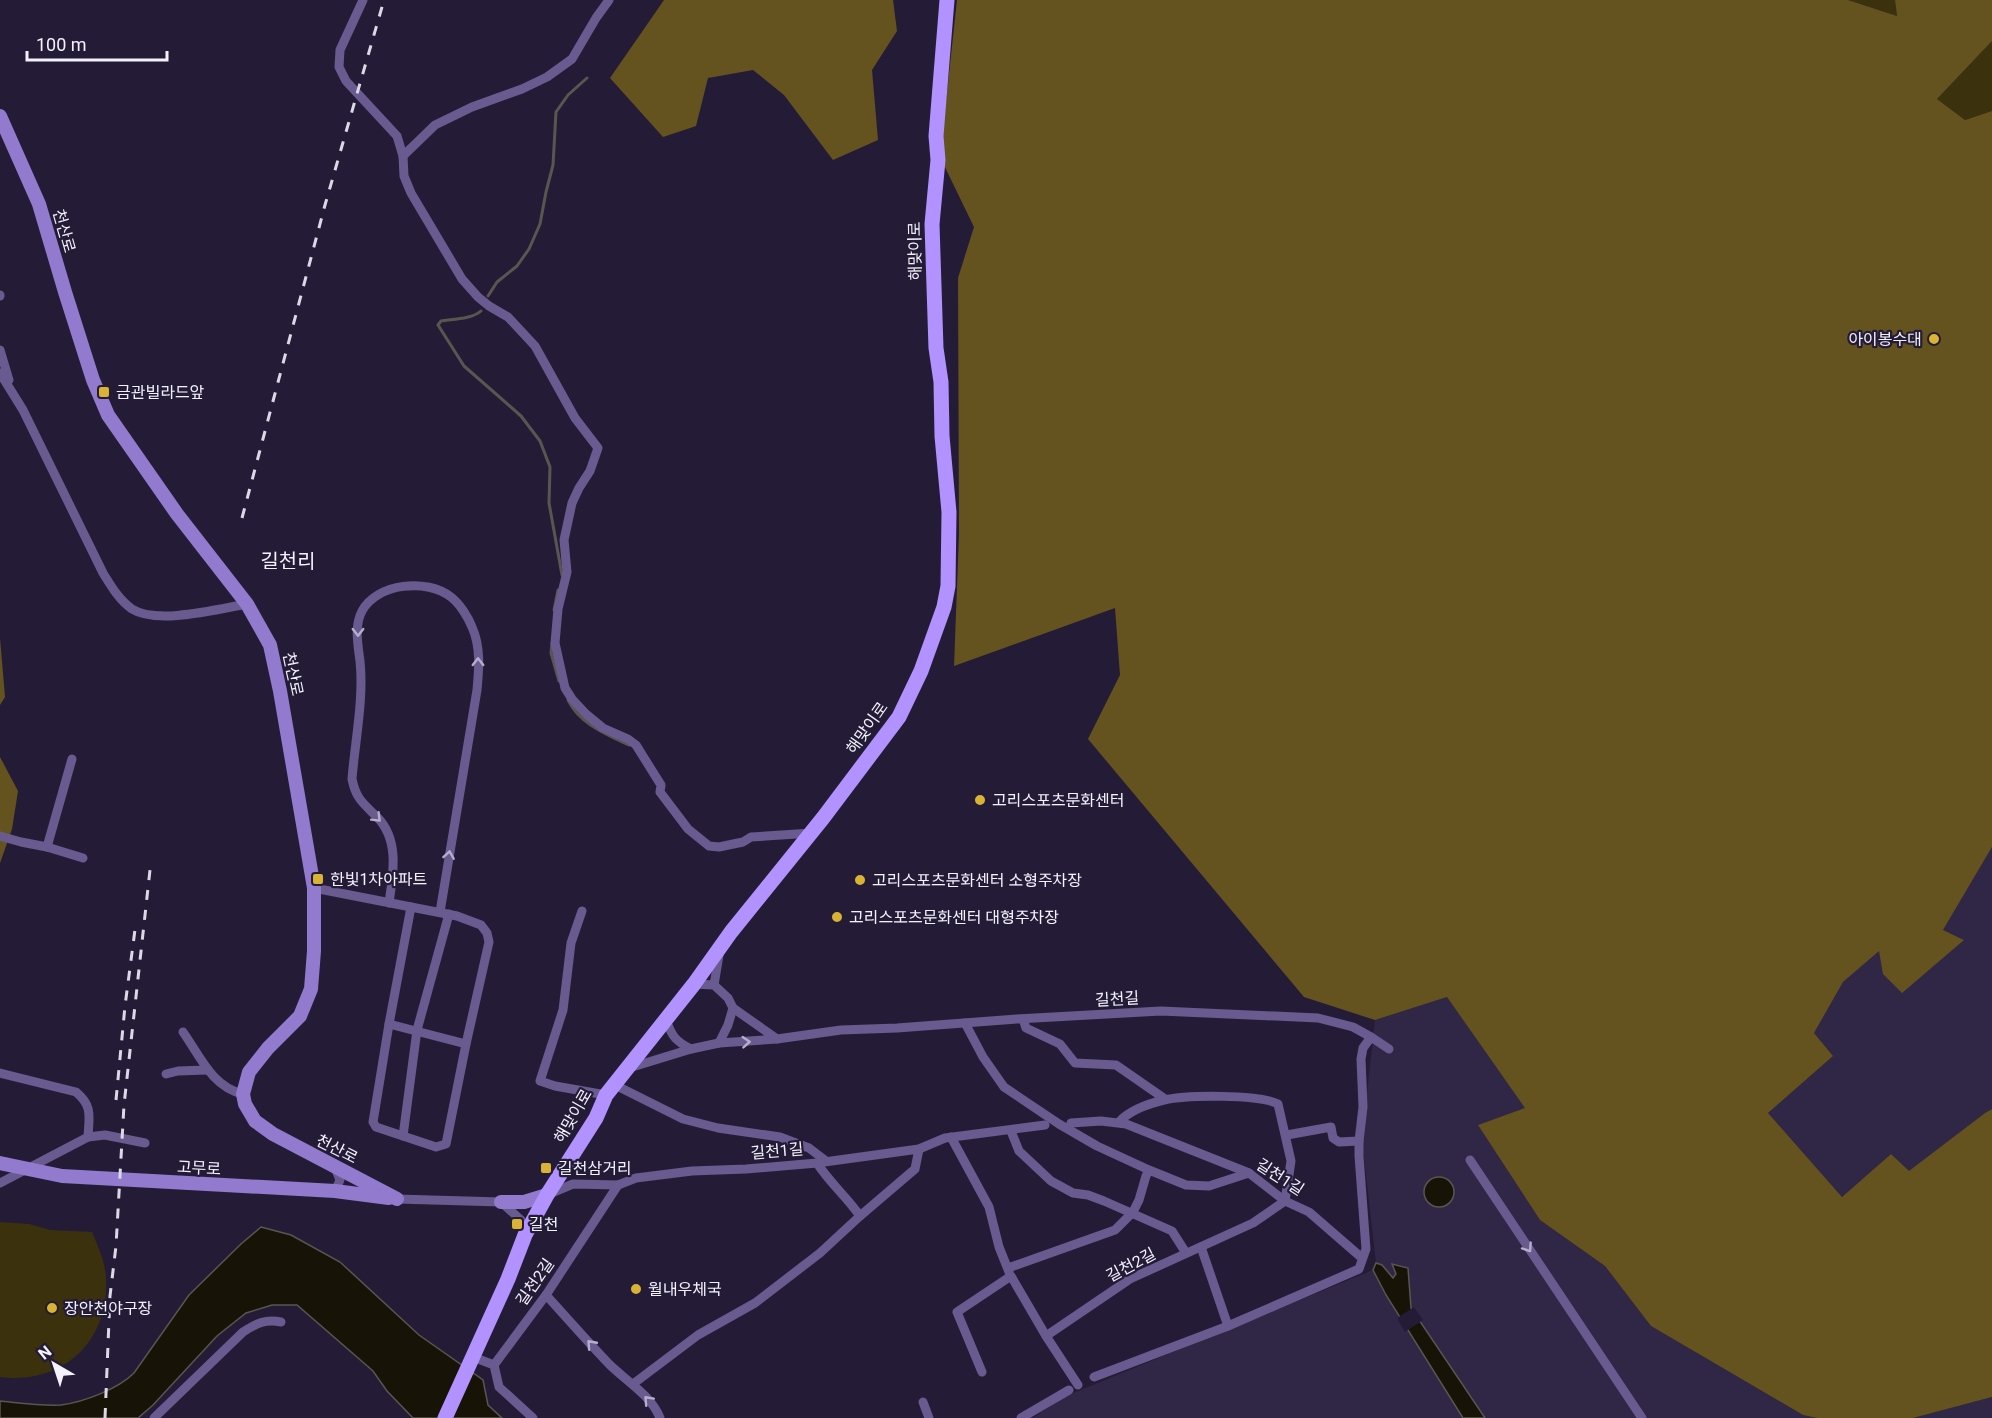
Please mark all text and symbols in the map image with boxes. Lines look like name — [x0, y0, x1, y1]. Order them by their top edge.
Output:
scale bar — [27, 24, 166, 62]
text: 100 m — [36, 34, 87, 55]
street label: 천산로 — [49, 207, 79, 255]
street label: 해맞이로 — [905, 221, 925, 281]
place label: 아이봉수대 — [1848, 330, 1922, 349]
marker: 아이봉수대 — [1927, 332, 1941, 346]
place label: 금관빌라드앞 — [116, 383, 205, 402]
marker: 금관빌라드앞 — [97, 385, 111, 399]
district label: 길천리 — [260, 549, 316, 573]
one-way arrow — [352, 628, 364, 637]
street label: 천산로 — [279, 650, 307, 698]
one-way arrow — [472, 658, 484, 667]
street label: 해맞이로 — [842, 698, 892, 758]
place label: 고리스포츠문화센터 — [992, 791, 1124, 810]
marker: 고리스포츠문화센터 — [973, 793, 987, 807]
one-way arrow — [370, 811, 380, 822]
one-way arrow — [443, 850, 455, 859]
place label: 한빛1차아파트 — [330, 870, 427, 889]
place label: 고리스포츠문화센터 소형주차장 — [872, 871, 1082, 890]
marker: 한빛1차아파트 — [311, 872, 325, 886]
marker: 고리스포츠문화센터 소형주차장 — [853, 873, 867, 887]
place label: 고리스포츠문화센터 대형주차장 — [849, 908, 1059, 927]
marker: 고리스포츠문화센터 대형주차장 — [830, 910, 844, 924]
street label: 길천길 — [1094, 988, 1140, 1010]
one-way arrow — [742, 1035, 751, 1048]
street label: 해맞이로 — [550, 1086, 596, 1146]
street label: 천산로 — [313, 1131, 361, 1168]
street label: 길천1길 — [750, 1139, 804, 1163]
street label: 길천1길 — [1253, 1155, 1307, 1199]
street label: 고무로 — [176, 1157, 222, 1179]
place label: 길천삼거리 — [558, 1159, 632, 1178]
marker: 길천삼거리 — [539, 1161, 553, 1175]
place label: 길천 — [529, 1215, 558, 1234]
marker: 길천 — [510, 1217, 524, 1231]
one-way arrow — [1521, 1241, 1532, 1252]
street label: 길천2길 — [1103, 1244, 1159, 1286]
street label: 길천2길 — [512, 1255, 558, 1309]
place label: 월내우체국 — [648, 1280, 722, 1299]
marker: 월내우체국 — [629, 1282, 643, 1296]
place label: 장안천야구장 — [64, 1299, 153, 1318]
marker: 장안천야구장 — [45, 1301, 59, 1315]
north arrow — [24, 1334, 84, 1394]
one-way arrow — [587, 1340, 598, 1350]
text: N — [35, 1342, 55, 1364]
one-way arrow — [644, 1397, 655, 1408]

